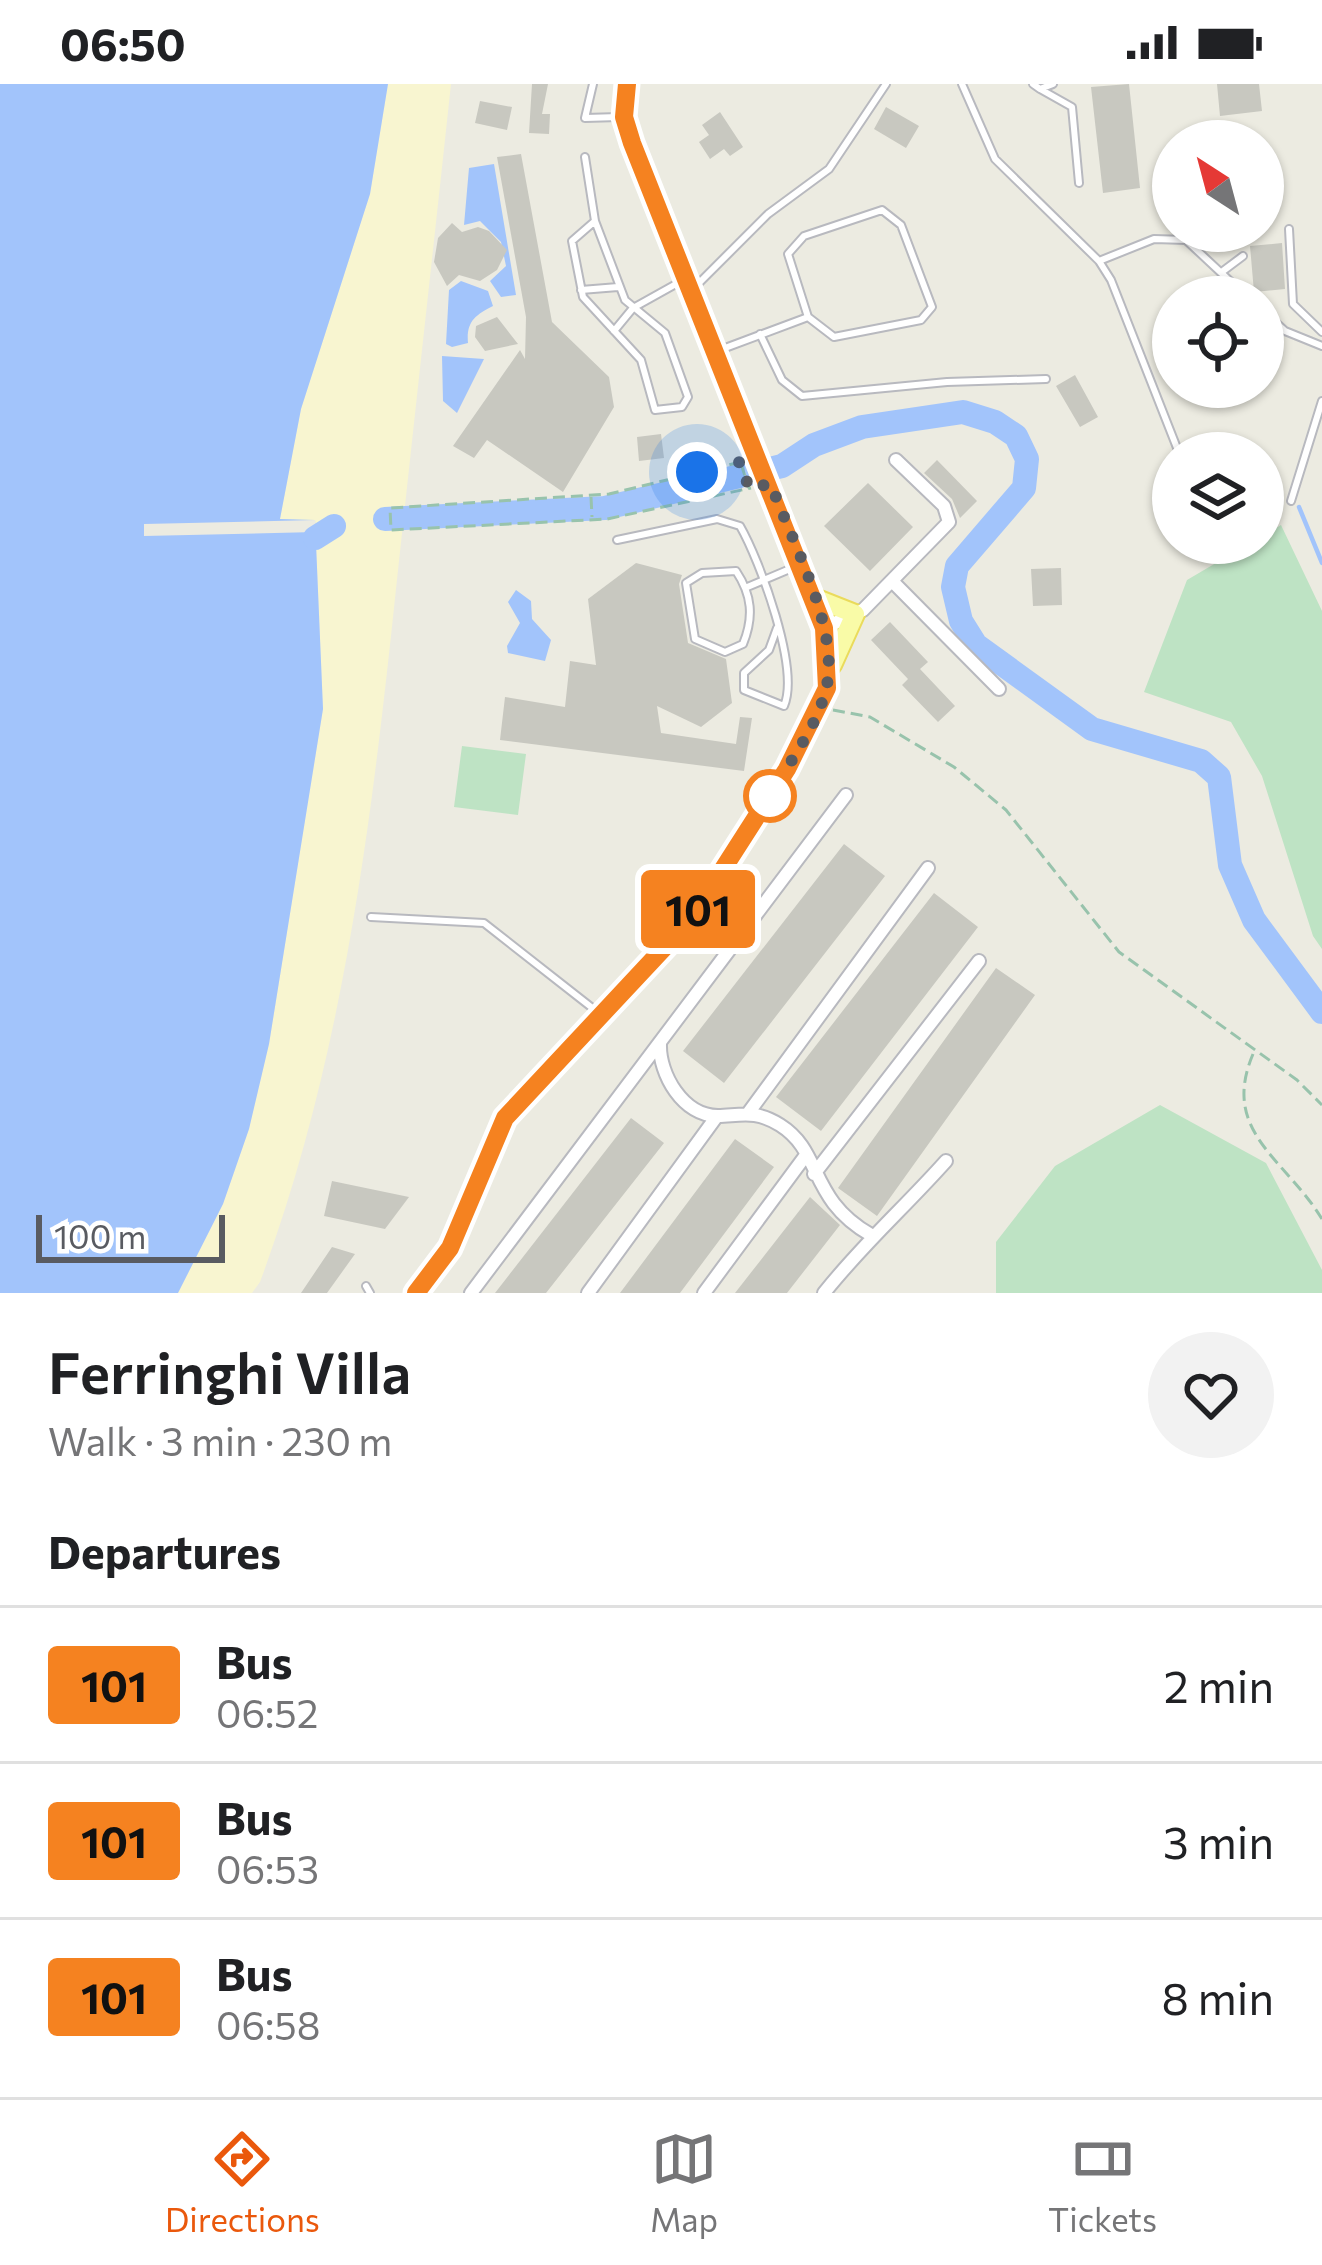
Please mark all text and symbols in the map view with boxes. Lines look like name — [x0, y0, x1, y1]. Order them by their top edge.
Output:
text: 06:50 — [60, 15, 186, 70]
north arrow — [1152, 120, 1284, 252]
map controls — [1152, 120, 1284, 564]
button: locate — [1152, 276, 1284, 408]
button: layers — [1152, 432, 1284, 564]
your location — [667, 442, 727, 502]
unlabelled marker — [745, 771, 795, 821]
line badge: 101 — [629, 870, 767, 948]
text: 101 — [665, 883, 731, 935]
scale bar — [36, 1209, 225, 1262]
text: 100 m — [54, 1215, 146, 1256]
button: heart — [1148, 1332, 1274, 1458]
text: Ferringhi Villa — [48, 1336, 411, 1406]
text: Walk · 3 min · 230 m — [48, 1416, 392, 1464]
text: Departures — [48, 1523, 281, 1578]
text: Bus — [216, 1633, 292, 1688]
text: 2 min — [1164, 1657, 1274, 1712]
text: 101 — [81, 1659, 147, 1711]
text: 06:52 — [216, 1688, 318, 1736]
text: Bus — [216, 1789, 292, 1844]
text: 3 min — [1163, 1813, 1274, 1868]
text: 101 — [81, 1815, 147, 1867]
text: 06:53 — [216, 1844, 319, 1892]
text: Bus — [216, 1945, 292, 2000]
text: 8 min — [1161, 1969, 1274, 2024]
text: 101 — [81, 1971, 147, 2023]
text: 06:58 — [216, 2000, 320, 2048]
tab: Directions — [165, 2126, 320, 2239]
tab: Map — [650, 2126, 718, 2239]
tab: Tickets — [1048, 2126, 1157, 2239]

